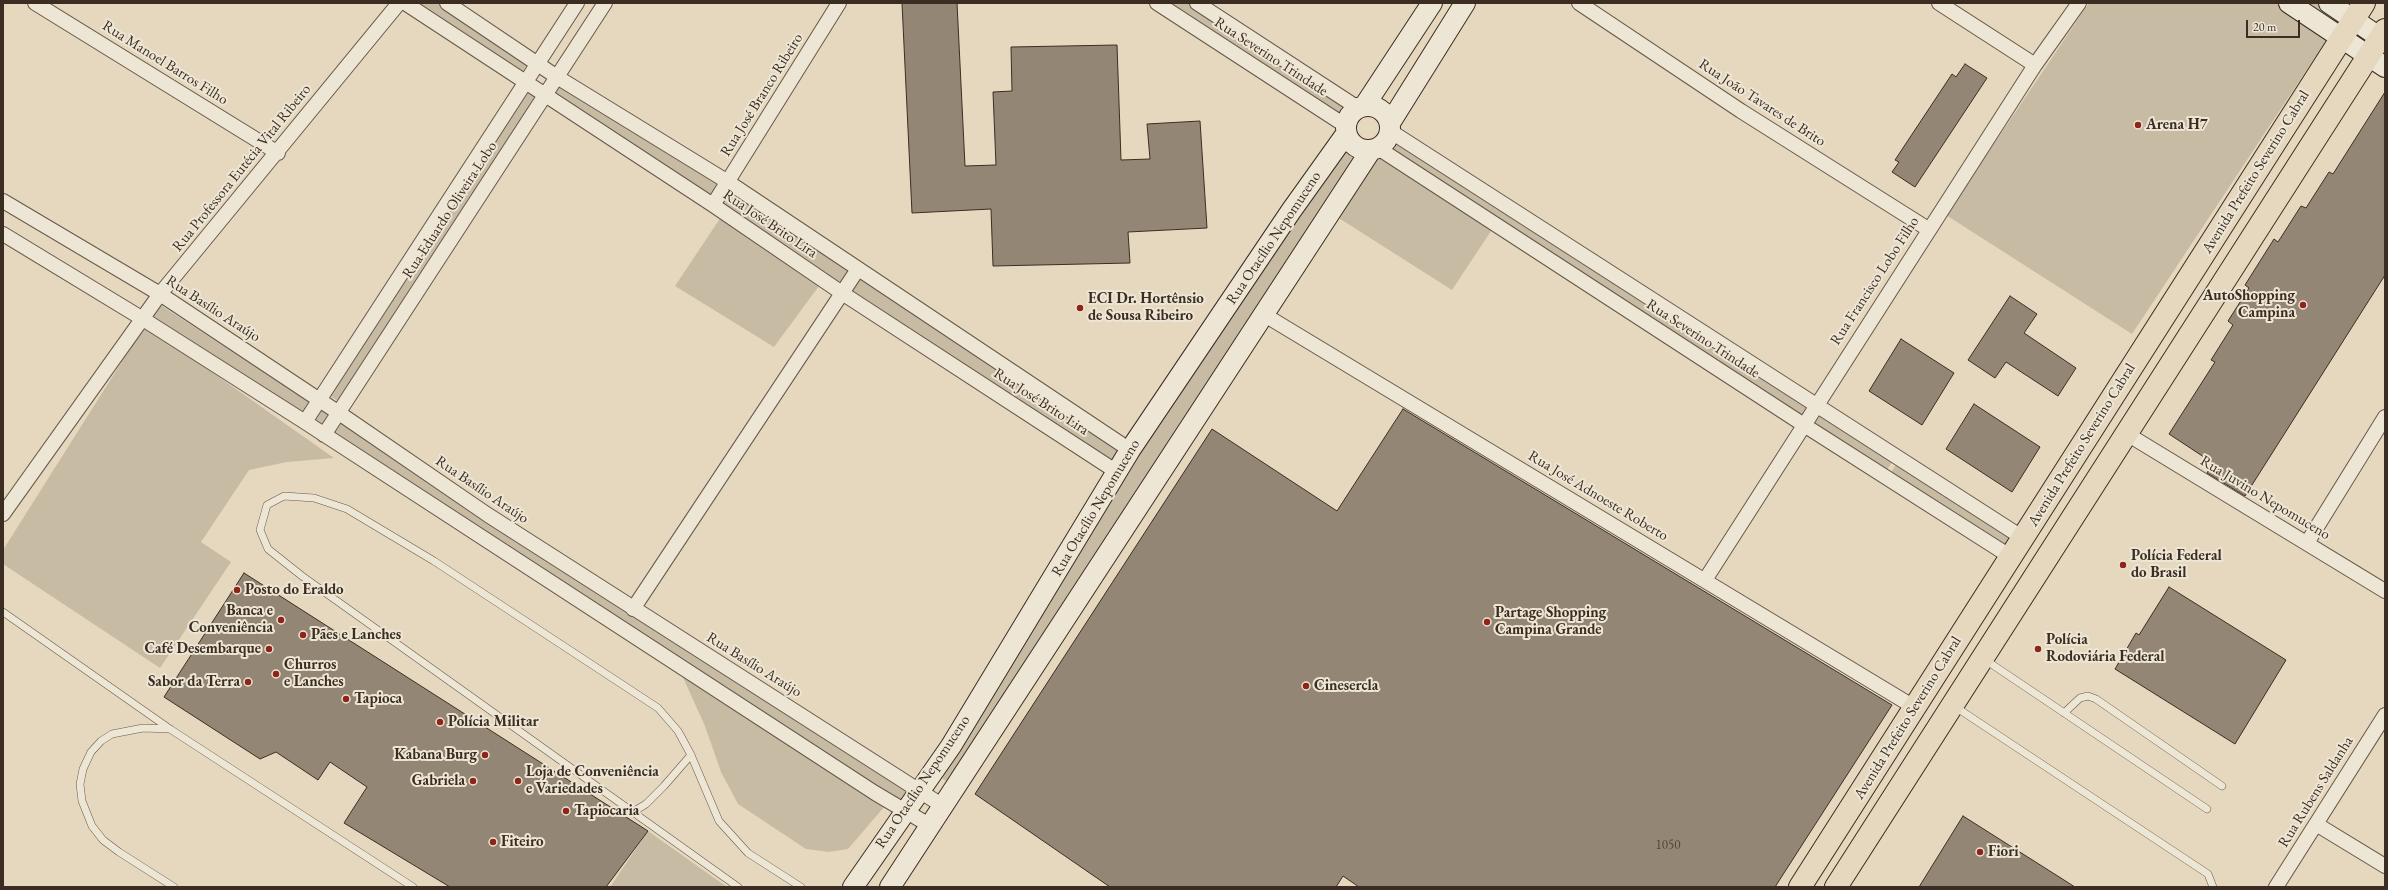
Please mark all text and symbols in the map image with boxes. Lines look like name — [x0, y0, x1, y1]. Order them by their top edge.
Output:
scale bar — [2248, 12, 2302, 38]
street label: Rua Severino Trindade — [1211, 14, 1331, 100]
street label: Rua Manoel Barros Filho — [99, 17, 231, 109]
text: 20 m — [2253, 19, 2276, 35]
street label: Rua José Branco Ribeiro — [717, 30, 807, 160]
street label: Rua João Tavares de Brito — [1695, 55, 1829, 151]
street label: Rua Professora Eutécia Vital Ribeiro — [169, 81, 315, 255]
street label: Avenida Prefeito Severino Cabral — [2198, 87, 2314, 257]
place label: Arena H7 — [2146, 116, 2208, 134]
marker: Arena H7 — [2133, 120, 2143, 130]
street label: Rua Eduardo Oliveira Lobo — [399, 138, 501, 282]
street label: Rua Otacílio Nepomuceno — [1223, 168, 1325, 308]
street label: Rua José Brito Lira — [719, 186, 821, 262]
street label: Rua Francisco Lobo Filho — [1827, 213, 1923, 349]
street label: Rua Basílio Araújo — [163, 272, 263, 346]
place label: AutoShopping Campina — [2203, 287, 2295, 322]
place label: ECI Dr. Hortênsio de Sousa Ribeiro — [1088, 290, 1204, 325]
street label: Rua Severino Trindade — [1643, 296, 1763, 382]
marker: AutoShopping Campina — [2298, 300, 2308, 310]
marker: ECI Dr. Hortênsio de Sousa Ribeiro — [1075, 303, 1085, 313]
street label: Avenida Prefeito Severino Cabral — [2024, 360, 2140, 530]
street label: Rua José Brito Lira — [990, 365, 1092, 439]
street label: Rua Otacílio Nepomuceno — [1048, 436, 1144, 580]
street label: Rua José Adnoeste Roberto — [1525, 447, 1671, 545]
street label: Rua Basílio Araújo — [432, 452, 532, 528]
street label: Rua Juvino Nepomuceno — [2197, 452, 2333, 544]
place label: Polícia Federal do Brasil — [2131, 547, 2222, 582]
marker: Polícia Federal do Brasil — [2118, 560, 2128, 570]
place label: Posto do Eraldo — [245, 581, 344, 599]
marker: Posto do Eraldo — [232, 585, 242, 595]
place label: Banca e Conveniência — [189, 602, 273, 637]
place label: Partage Shopping Campina Grande — [1495, 604, 1606, 639]
marker: Banca e Conveniência — [276, 615, 286, 625]
marker: Partage Shopping Campina Grande — [1482, 617, 1492, 627]
place label: Pães e Lanches — [311, 626, 401, 644]
street label: Rua Basílio Araújo — [703, 629, 805, 701]
marker: Pães e Lanches — [298, 630, 308, 640]
place label: Polícia Rodoviária Federal — [2046, 631, 2165, 666]
street label: Avenida Prefeito Severino Cabral — [1850, 633, 1966, 803]
place label: Café Desembarque — [145, 640, 261, 658]
marker: Café Desembarque — [264, 644, 274, 654]
marker: Polícia Rodoviária Federal — [2033, 644, 2043, 654]
place label: Churros e Lanches — [284, 656, 344, 691]
marker: Churros e Lanches — [271, 669, 281, 679]
place label: Sabor da Terra — [148, 673, 240, 691]
marker: Sabor da Terra — [243, 677, 253, 687]
place label: Cinesercla — [1314, 677, 1378, 695]
marker: Cinesercla — [1301, 681, 1311, 691]
place label: Tapioca — [354, 690, 402, 708]
marker: Tapioca — [341, 694, 351, 704]
street label: Rua Otacílio Nepomuceno — [872, 712, 974, 852]
place label: Polícia Militar — [448, 713, 539, 731]
marker: Polícia Militar — [435, 717, 445, 727]
street label: Rua Rubens Saldanha — [2275, 733, 2357, 851]
place label: Kabana Burg — [394, 746, 477, 764]
marker: Kabana Burg — [480, 750, 490, 760]
place label: Loja de Conveniência e Variedades — [526, 763, 659, 798]
place label: Gabriela — [412, 772, 465, 790]
marker: Gabriela — [468, 776, 478, 786]
marker: Loja de Conveniência e Variedades — [513, 776, 523, 786]
place label: Tapiocaria — [574, 802, 639, 820]
marker: Tapiocaria — [561, 806, 571, 816]
place label: Fiteiro — [501, 833, 543, 851]
marker: Fiteiro — [488, 837, 498, 847]
house number: 1050 — [1656, 837, 1680, 853]
place label: Fiori — [1988, 843, 2019, 861]
marker: Fiori — [1975, 847, 1985, 857]

